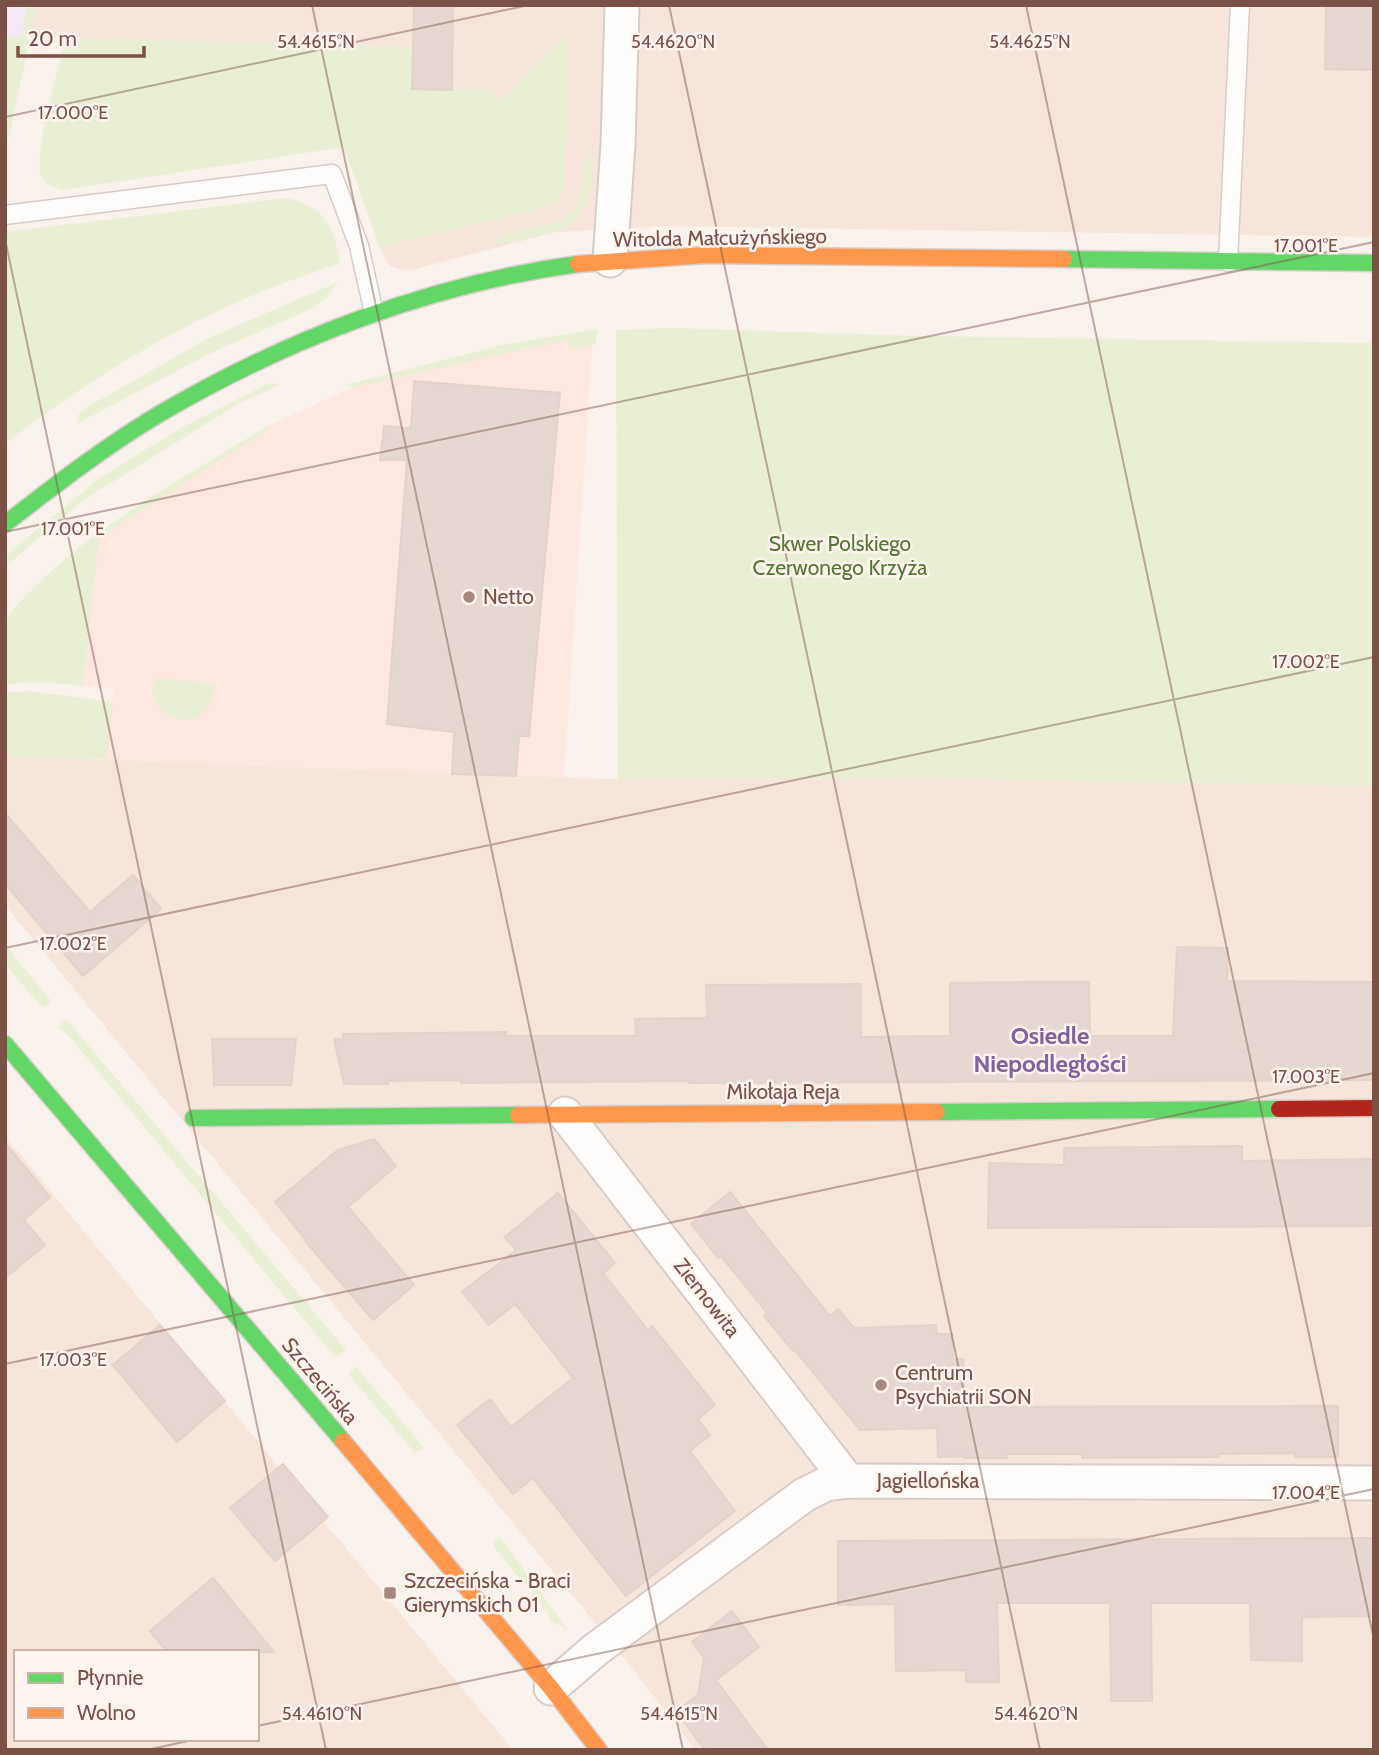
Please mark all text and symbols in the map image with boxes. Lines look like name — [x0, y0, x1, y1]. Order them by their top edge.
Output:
scale bar — [18, 14, 144, 58]
text: 20 m — [28, 26, 77, 51]
text: 54.4615°N — [277, 31, 355, 53]
text: 54.4620°N — [631, 31, 715, 53]
text: 54.4625°N — [989, 31, 1071, 53]
text: 17.000°E — [38, 102, 108, 124]
street label: Witolda Małcużyńskiego — [613, 223, 827, 252]
text: 17.001°E — [1274, 235, 1338, 257]
text: 17.001°E — [41, 518, 105, 540]
park label: Skwer Polskiego Czerwonego Krzyża — [753, 531, 927, 580]
place label: Netto — [483, 584, 534, 609]
marker: Netto — [461, 589, 477, 605]
text: 17.002°E — [1272, 651, 1340, 673]
text: 17.002°E — [39, 933, 107, 955]
district label: Osiedle Niepodległości — [973, 1021, 1127, 1078]
text: 17.003°E — [1272, 1066, 1340, 1088]
street label: Mikołaja Reja — [726, 1079, 840, 1105]
street label: Ziemowita — [669, 1253, 746, 1342]
street label: Szczecińska — [277, 1332, 364, 1429]
text: 17.003°E — [39, 1349, 107, 1371]
place label: Centrum Psychiatrii SON — [895, 1360, 1032, 1409]
marker: Centrum Psychiatrii SON — [873, 1377, 889, 1393]
street label: Jagiellońska — [876, 1468, 979, 1493]
text: 17.004°E — [1272, 1482, 1340, 1504]
place label: Szczecińska - Braci Gierymskich 01 — [404, 1568, 571, 1617]
marker: Szczecińska - Braci Gierymskich 01 — [382, 1585, 398, 1601]
legend — [14, 1650, 259, 1741]
text: Płynnie — [77, 1665, 144, 1690]
text: Wolno — [77, 1700, 136, 1725]
text: 54.4610°N — [282, 1703, 362, 1725]
text: 54.4615°N — [640, 1703, 718, 1725]
text: 54.4620°N — [994, 1703, 1078, 1725]

